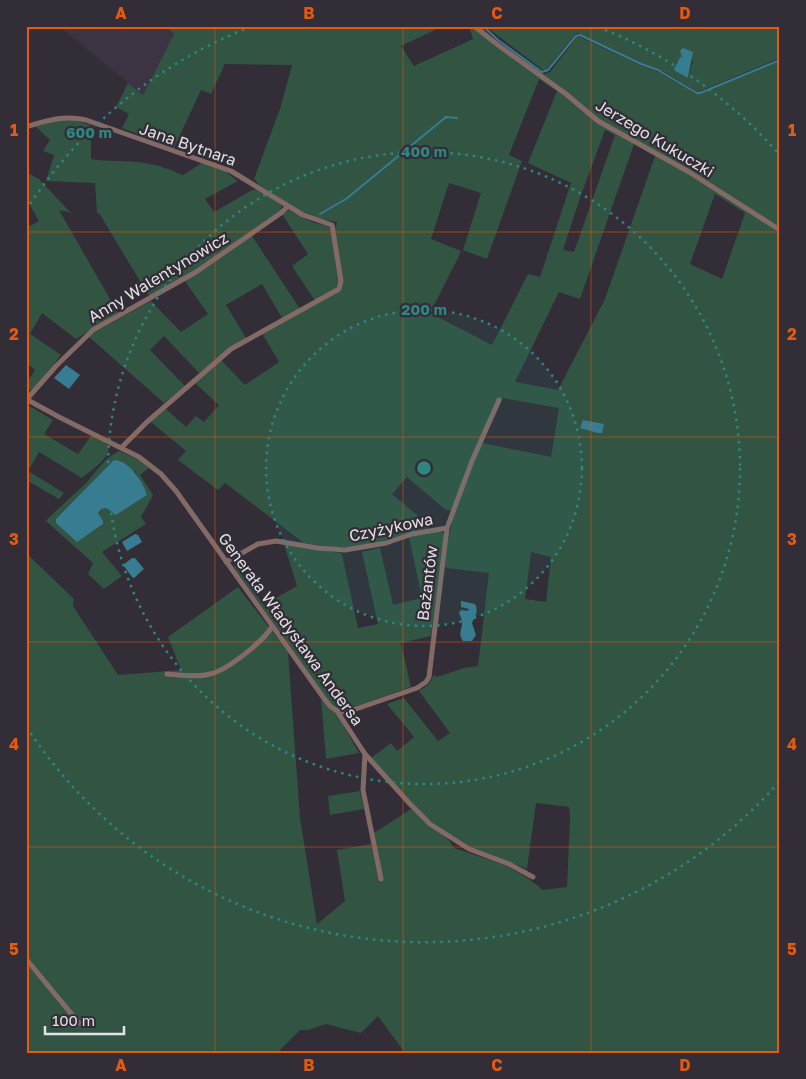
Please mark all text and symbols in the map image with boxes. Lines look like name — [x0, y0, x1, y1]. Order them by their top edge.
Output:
text: A — [115, 3, 127, 23]
text: B — [303, 3, 315, 23]
text: C — [491, 3, 503, 23]
text: D — [679, 3, 691, 23]
street label: Jerzego Kukuczki — [592, 95, 718, 181]
street label: Jana Bytnara — [137, 118, 239, 170]
text: 1 — [10, 120, 18, 140]
text: 1 — [788, 120, 796, 140]
text: 600 m — [66, 123, 112, 141]
text: 400 m — [401, 142, 447, 160]
street label: Anny Walentynowicz — [84, 227, 232, 327]
text: 200 m — [401, 300, 447, 318]
text: 2 — [9, 324, 19, 344]
text: 2 — [787, 324, 797, 344]
centre of rings — [415, 459, 433, 477]
street label: Czyżykowa — [347, 508, 435, 546]
text: 3 — [9, 529, 19, 549]
street label: Generała Władysława Andersa — [214, 529, 368, 729]
text: 3 — [787, 529, 797, 549]
street label: Bażantów — [412, 544, 442, 622]
text: 4 — [9, 734, 19, 754]
text: 4 — [787, 734, 797, 754]
text: 5 — [9, 939, 19, 959]
text: 5 — [787, 939, 797, 959]
scale bar — [45, 1004, 124, 1036]
text: 100 m — [52, 1011, 95, 1029]
text: A — [115, 1055, 127, 1075]
text: B — [303, 1055, 315, 1075]
text: C — [491, 1055, 503, 1075]
text: D — [679, 1055, 691, 1075]

